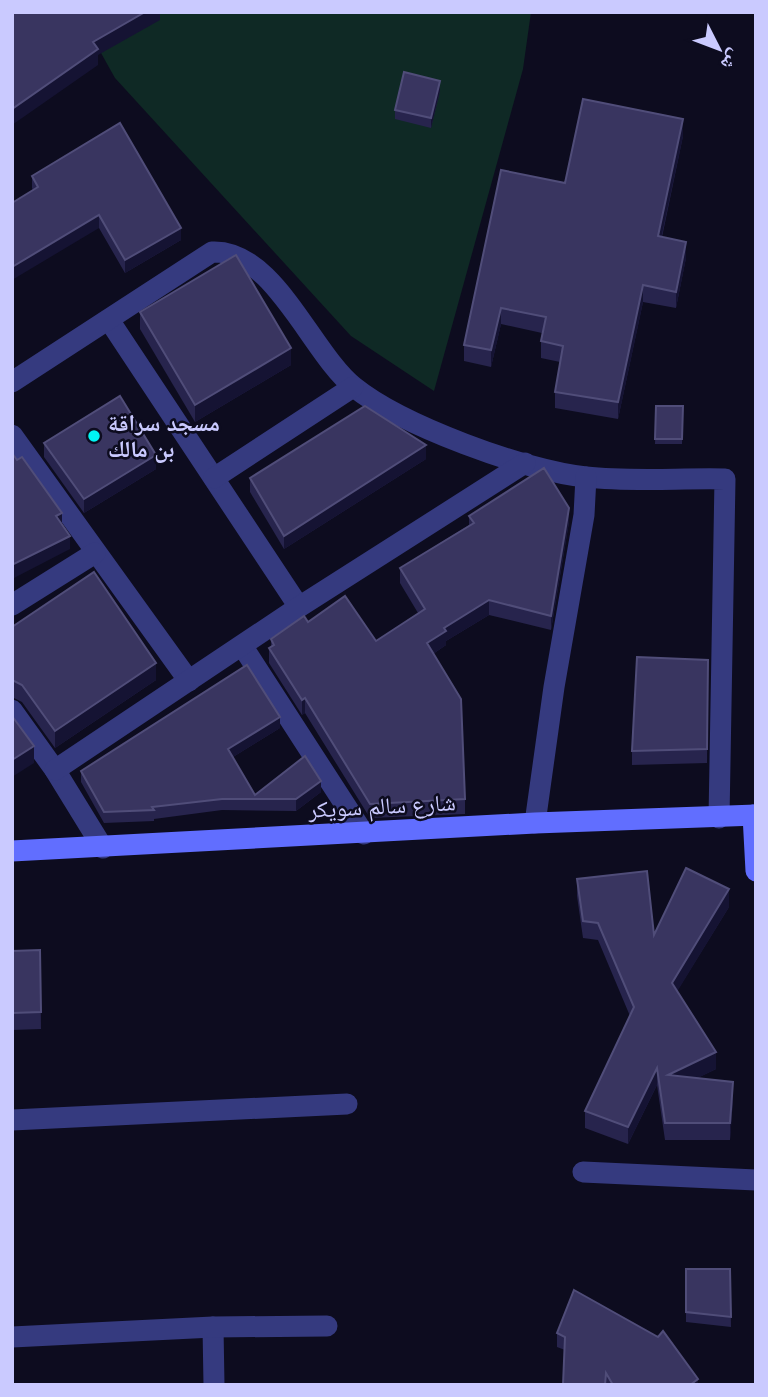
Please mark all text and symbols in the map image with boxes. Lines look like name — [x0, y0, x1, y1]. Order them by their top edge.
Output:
north arrow — [684, 14, 754, 84]
text: ش — [716, 45, 747, 75]
place label: مسجد سراقة بن مالك — [108, 409, 220, 463]
marker: مسجد سراقة بن مالك — [86, 428, 102, 444]
street label: شارع سالم سويكر — [307, 788, 456, 826]

